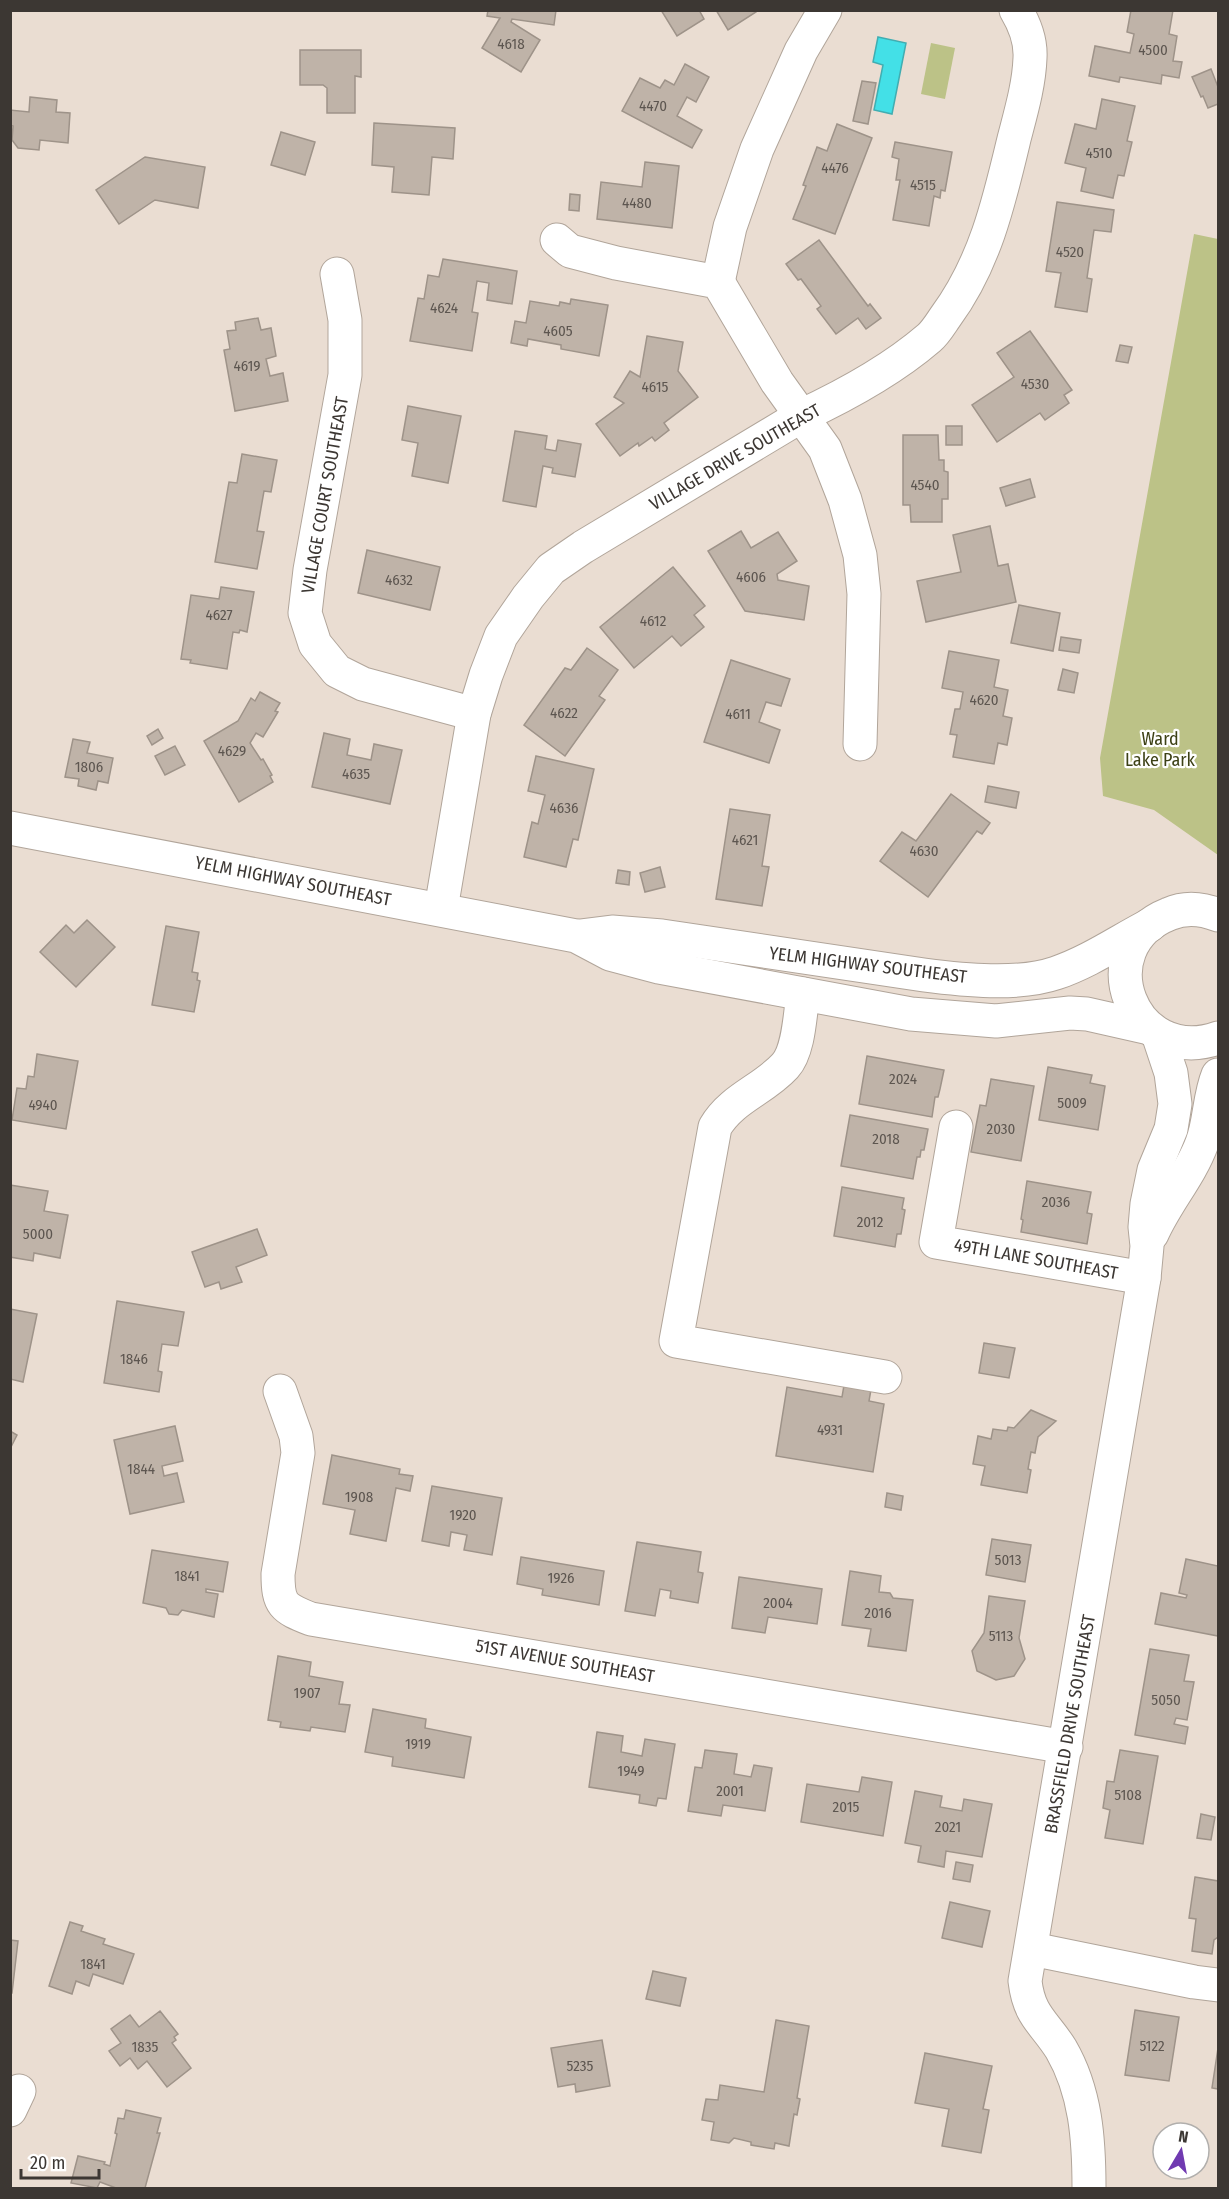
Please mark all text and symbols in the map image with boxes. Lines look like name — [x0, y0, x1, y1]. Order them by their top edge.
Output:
house number: 4618 — [497, 35, 525, 53]
house number: 4500 — [1138, 41, 1168, 59]
house number: 4470 — [639, 97, 667, 115]
house number: 4510 — [1086, 144, 1112, 162]
house number: 4476 — [821, 159, 849, 177]
house number: 4515 — [910, 176, 936, 194]
house number: 4480 — [622, 194, 652, 212]
house number: 4520 — [1056, 243, 1084, 261]
house number: 4624 — [430, 299, 458, 317]
house number: 4605 — [543, 322, 573, 340]
house number: 4619 — [233, 357, 261, 375]
house number: 4530 — [1021, 375, 1049, 393]
house number: 4615 — [642, 378, 668, 396]
street label: VILLAGE COURT SOUTHEAST — [297, 394, 353, 595]
street label: VILLAGE DRIVE SOUTHEAST — [646, 399, 825, 515]
house number: 4540 — [910, 476, 940, 494]
house number: 4606 — [736, 568, 766, 586]
house number: 4632 — [385, 571, 413, 589]
house number: 4627 — [205, 606, 233, 624]
house number: 4612 — [640, 612, 667, 630]
house number: 4620 — [970, 691, 999, 709]
house number: 4622 — [550, 704, 578, 722]
house number: 4611 — [725, 705, 751, 723]
park label: Ward Lake Park — [1125, 728, 1196, 771]
house number: 4629 — [218, 742, 246, 760]
house number: 1806 — [75, 758, 103, 776]
house number: 4635 — [342, 765, 370, 783]
house number: 4636 — [550, 799, 578, 817]
house number: 4621 — [732, 831, 758, 849]
house number: 4630 — [909, 842, 939, 860]
street label: YELM HIGHWAY SOUTHEAST — [193, 851, 394, 911]
street label: YELM HIGHWAY SOUTHEAST — [768, 942, 969, 988]
house number: 2024 — [889, 1070, 917, 1088]
house number: 5009 — [1057, 1094, 1087, 1112]
house number: 4940 — [28, 1096, 58, 1114]
house number: 2030 — [987, 1120, 1015, 1138]
house number: 2018 — [872, 1130, 900, 1148]
house number: 2036 — [1042, 1193, 1070, 1211]
house number: 2012 — [857, 1213, 884, 1231]
house number: 5000 — [23, 1225, 53, 1243]
street label: 49TH LANE SOUTHEAST — [952, 1234, 1120, 1284]
house number: 1846 — [120, 1350, 148, 1368]
house number: 4931 — [817, 1421, 843, 1439]
house number: 1844 — [127, 1460, 155, 1478]
house number: 1908 — [345, 1488, 373, 1506]
house number: 1920 — [449, 1506, 477, 1524]
house number: 5013 — [995, 1551, 1022, 1569]
house number: 1841 — [174, 1567, 200, 1585]
house number: 1926 — [548, 1569, 574, 1587]
house number: 2004 — [763, 1594, 793, 1612]
house number: 2016 — [864, 1604, 892, 1622]
street label: BRASSFIELD DRIVE SOUTHEAST — [1040, 1612, 1100, 1835]
house number: 5113 — [989, 1627, 1013, 1645]
street label: 51ST AVENUE SOUTHEAST — [474, 1634, 657, 1688]
house number: 1907 — [294, 1684, 320, 1702]
house number: 5050 — [1151, 1691, 1181, 1709]
house number: 1919 — [405, 1735, 431, 1753]
house number: 1949 — [617, 1762, 645, 1780]
house number: 2001 — [716, 1782, 744, 1800]
house number: 5108 — [1114, 1786, 1142, 1804]
house number: 2015 — [833, 1798, 860, 1816]
house number: 2021 — [935, 1818, 961, 1836]
house number: 1841 — [80, 1955, 106, 1973]
house number: 5122 — [1139, 2037, 1165, 2055]
house number: 1835 — [131, 2038, 159, 2056]
house number: 5235 — [567, 2057, 594, 2075]
north arrow — [1151, 2121, 1211, 2181]
text: N — [1177, 2127, 1190, 2147]
scale bar — [21, 2142, 99, 2180]
text: 20 m — [30, 2152, 65, 2174]

